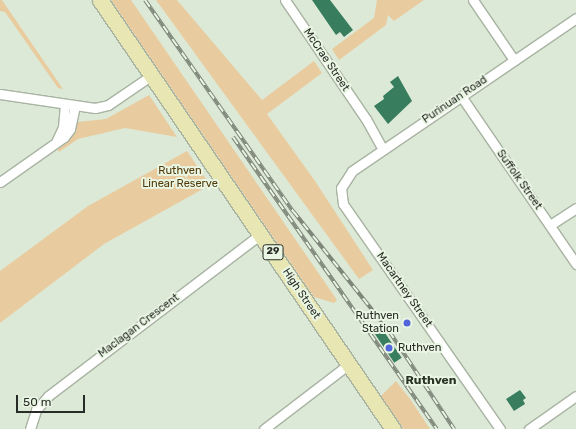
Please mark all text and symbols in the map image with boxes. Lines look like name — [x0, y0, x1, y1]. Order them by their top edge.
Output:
street label: McCrae Street — [300, 26, 352, 94]
street label: Purinuan Road — [420, 73, 490, 127]
street label: Suffolk Street — [493, 147, 545, 213]
park label: Ruthven Linear Reserve — [142, 165, 218, 191]
road number: 29 — [262, 244, 284, 260]
street label: Macartney Street — [373, 250, 435, 330]
street label: High Street — [279, 266, 323, 322]
street label: Maclagan Crescent — [96, 291, 182, 361]
place label: Ruthven Station — [356, 310, 399, 336]
marker: Ruthven Station — [402, 318, 412, 328]
place label: Ruthven — [398, 341, 441, 355]
marker: Ruthven — [383, 342, 395, 354]
district label: Ruthven — [406, 374, 456, 388]
scale bar — [18, 387, 87, 413]
text: 50 m — [23, 395, 51, 409]

